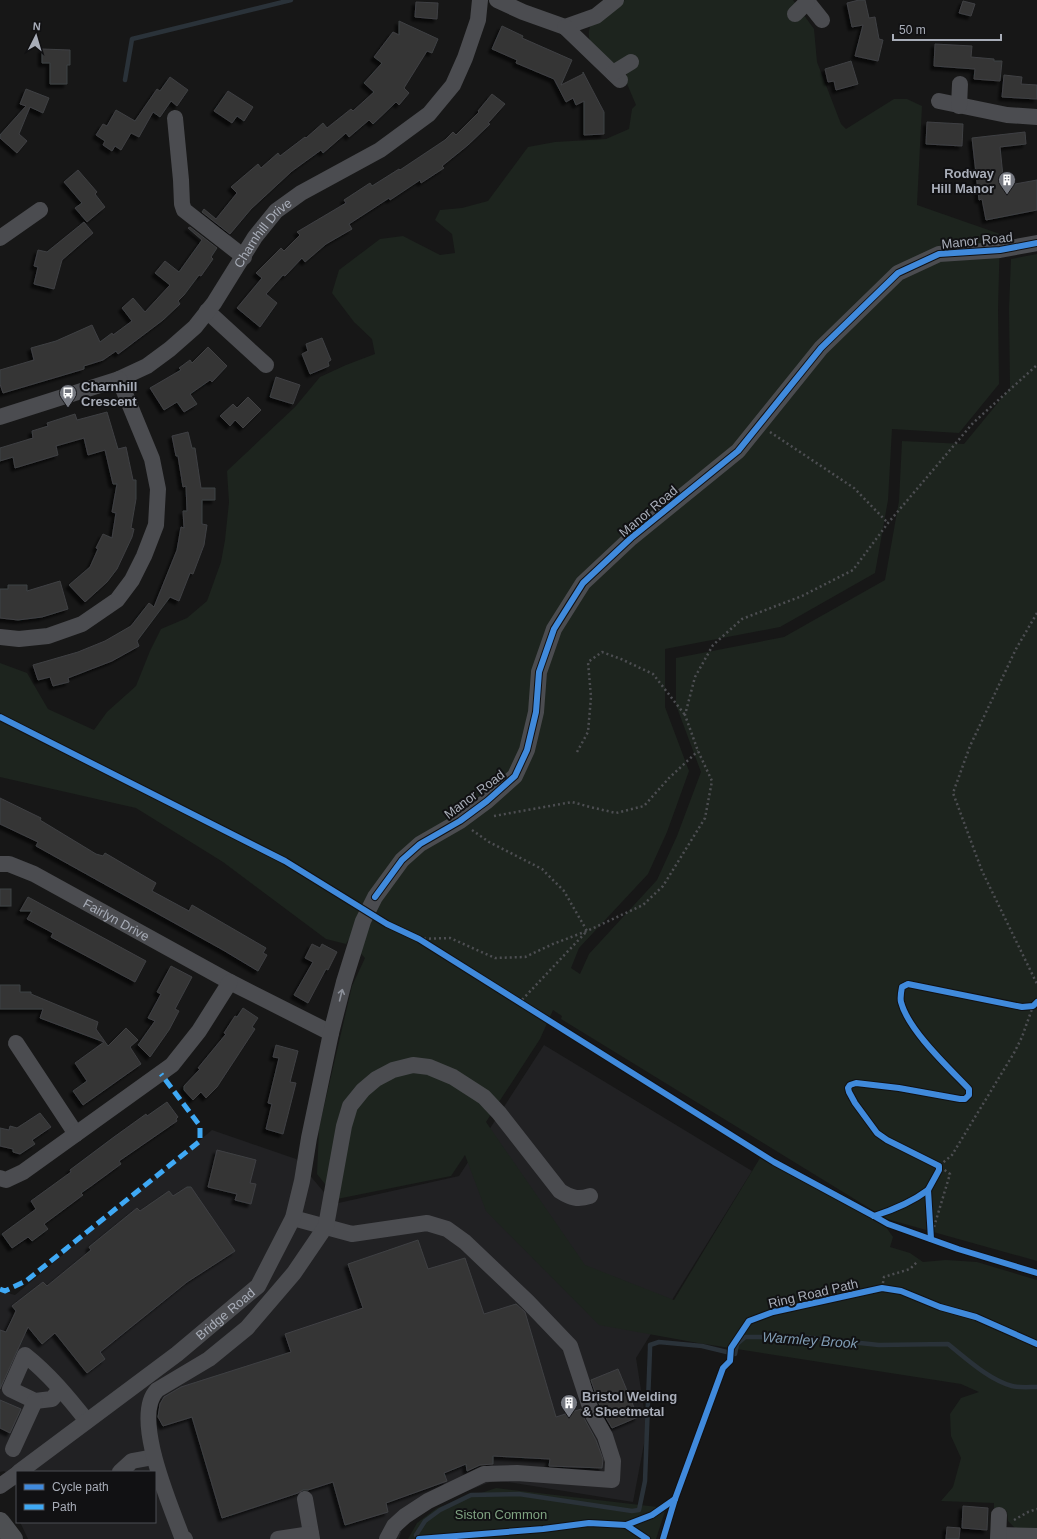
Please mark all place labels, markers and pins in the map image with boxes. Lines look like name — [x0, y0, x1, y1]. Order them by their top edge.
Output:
place label: Rodway Hill Manor — [931, 166, 995, 196]
building icon: Rodway Hill Manor — [997, 170, 1017, 195]
place label: Charnhill Crescent — [81, 379, 137, 409]
bus stop icon: Charnhill Crescent — [58, 383, 78, 408]
place label: Bristol Welding & Sheetmetal — [582, 1389, 677, 1419]
building icon: Bristol Welding & Sheetmetal — [559, 1393, 579, 1418]

